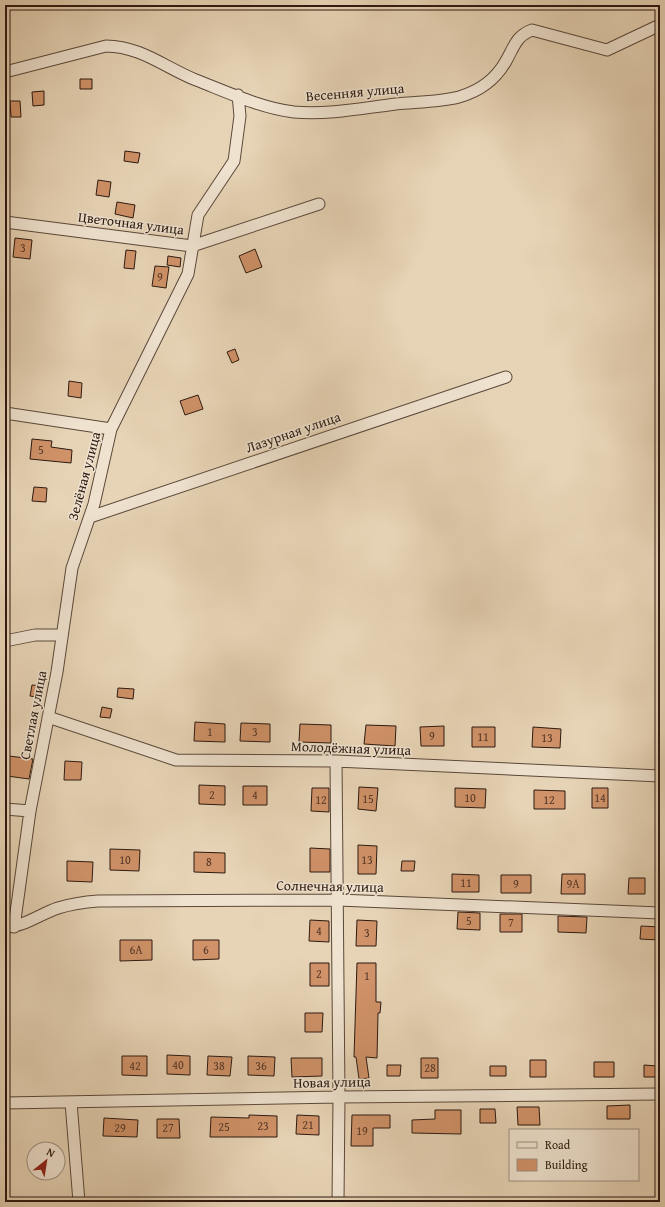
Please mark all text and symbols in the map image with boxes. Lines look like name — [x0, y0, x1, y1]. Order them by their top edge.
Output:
street label: Весенняя улица — [305, 78, 405, 106]
street label: Цветочная улица — [77, 207, 185, 239]
house number: 3 — [20, 239, 26, 256]
house number: 9 — [157, 268, 163, 285]
street label: Лазурная улица — [243, 406, 343, 458]
street label: Зелёная улица — [63, 429, 105, 522]
house number: 5 — [38, 441, 44, 458]
street label: Светлая улица — [15, 669, 51, 761]
house number: 1 — [207, 723, 213, 740]
house number: 3 — [252, 723, 258, 740]
house number: 9 — [429, 727, 435, 744]
house number: 11 — [477, 728, 489, 745]
house number: 13 — [541, 729, 553, 746]
street label: Молодёжная улица — [291, 736, 412, 760]
house number: 2 — [209, 786, 215, 803]
house number: 4 — [252, 786, 258, 803]
house number: 10 — [464, 789, 476, 806]
house number: 14 — [594, 789, 606, 806]
house number: 15 — [362, 790, 374, 807]
house number: 12 — [315, 791, 327, 808]
house number: 12 — [543, 791, 555, 808]
house number: 10 — [119, 851, 131, 868]
house number: 13 — [361, 851, 373, 868]
house number: 8 — [206, 853, 212, 870]
house number: 11 — [460, 874, 472, 891]
street label: Солнечная улица — [276, 875, 384, 897]
house number: 9 — [513, 875, 519, 892]
house number: 9А — [566, 875, 580, 892]
house number: 5 — [466, 912, 472, 929]
house number: 7 — [508, 914, 514, 931]
house number: 4 — [316, 922, 322, 939]
house number: 3 — [364, 924, 370, 941]
house number: 6А — [129, 941, 143, 958]
house number: 6 — [203, 941, 209, 958]
house number: 2 — [316, 965, 322, 982]
house number: 1 — [364, 967, 370, 984]
house number: 40 — [172, 1056, 184, 1073]
house number: 42 — [129, 1057, 141, 1074]
house number: 38 — [213, 1057, 225, 1074]
house number: 36 — [255, 1057, 267, 1074]
house number: 28 — [424, 1059, 436, 1076]
street label: Новая улица — [293, 1071, 371, 1093]
house number: 21 — [302, 1116, 314, 1133]
house number: 23 — [257, 1117, 269, 1134]
house number: 25 — [218, 1118, 230, 1135]
house number: 29 — [114, 1119, 126, 1136]
house number: 27 — [162, 1119, 174, 1136]
house number: 19 — [356, 1122, 368, 1139]
legend — [509, 1129, 639, 1181]
text: Road — [545, 1136, 571, 1153]
north arrow — [26, 1141, 66, 1181]
text: N — [44, 1144, 59, 1161]
text: Building — [545, 1156, 588, 1173]

